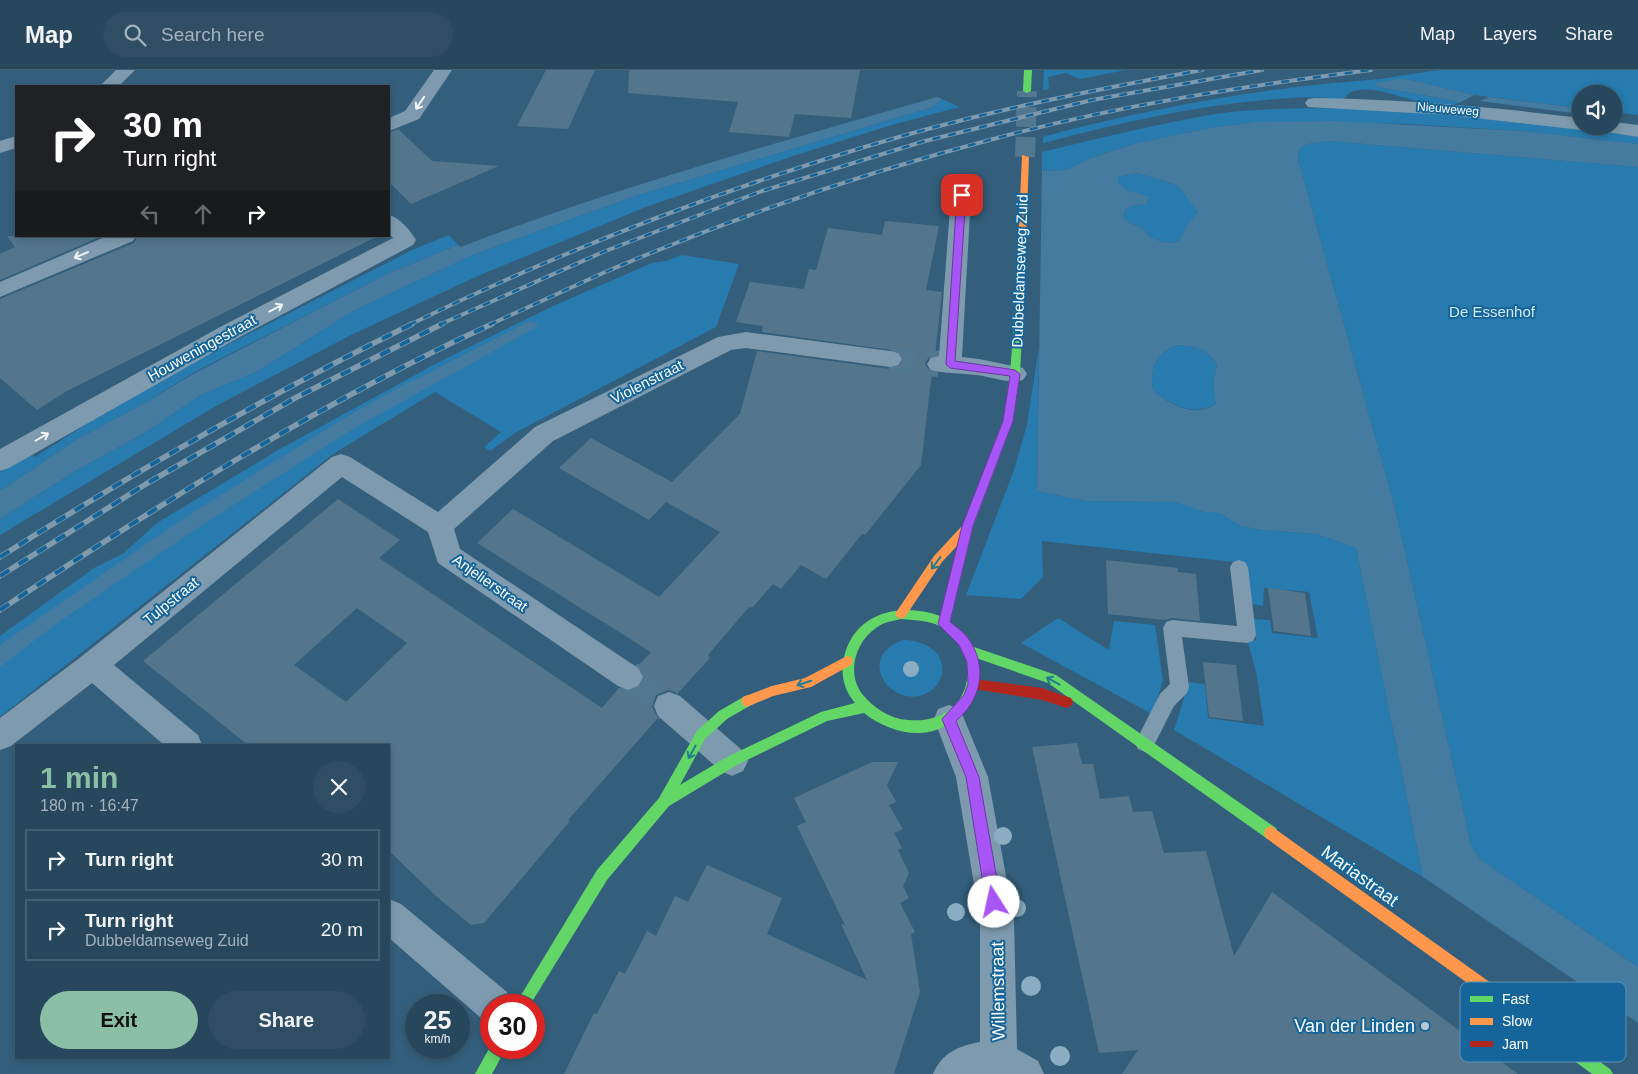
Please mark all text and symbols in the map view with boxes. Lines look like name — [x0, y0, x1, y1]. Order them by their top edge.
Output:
search box — [103, 12, 453, 57]
text: Map — [25, 21, 73, 48]
icon: search — [121, 21, 149, 49]
text: Search here — [161, 24, 265, 45]
text: Map — [1420, 24, 1455, 44]
text: Layers — [1483, 24, 1537, 44]
text: Share — [1565, 24, 1613, 44]
map controls — [1572, 85, 1622, 135]
button: sound — [1572, 85, 1622, 135]
one-way arrow — [415, 96, 425, 110]
street label: Nieuweweg — [1416, 99, 1480, 119]
icon: right — [40, 105, 105, 170]
text: 30 m — [123, 105, 203, 144]
text: Turn right — [123, 146, 216, 171]
pin — [941, 174, 983, 216]
icon: arrive — [948, 181, 976, 209]
street label: Dubbeldamseweg Zuid — [1008, 194, 1031, 348]
icon: left — [136, 200, 164, 228]
icon: ahead — [189, 200, 217, 228]
icon: right — [242, 200, 270, 228]
one-way arrow — [74, 251, 89, 261]
one-way arrow — [269, 303, 284, 313]
park label: De Essenhof — [1449, 303, 1536, 320]
street label: Houweningestraat — [145, 310, 259, 384]
street label: Violenstraat — [608, 356, 687, 407]
one-way arrow — [35, 431, 49, 441]
street label: Anjelierstraat — [450, 551, 532, 615]
one-way arrow — [931, 556, 941, 570]
street label: Tulpstraat — [140, 573, 202, 628]
one-way arrow — [1046, 676, 1060, 686]
one-way arrow — [796, 678, 812, 688]
one-way arrow — [687, 744, 697, 759]
text: 1 min — [40, 761, 118, 794]
button: close — [313, 761, 365, 813]
text: 180 m · 16:47 — [40, 797, 139, 814]
street label: Mariastraat — [1318, 841, 1402, 911]
icon: right — [42, 846, 70, 874]
text: Turn right — [85, 849, 173, 870]
text: 30 m — [321, 849, 363, 870]
position arrow — [967, 875, 1019, 927]
text: Turn right — [85, 910, 173, 931]
icon: right — [42, 916, 70, 944]
text: 20 m — [321, 919, 363, 940]
text: Dubbeldamseweg Zuid — [85, 932, 249, 949]
street label: Willemstraat — [987, 941, 1009, 1041]
legend — [1460, 982, 1626, 1062]
button: Exit — [40, 991, 198, 1049]
button: Share — [208, 991, 365, 1049]
text: Fast — [1502, 991, 1529, 1007]
speed limit sign: 30 — [480, 994, 545, 1059]
text: 25 — [424, 1006, 451, 1034]
text: Slow — [1502, 1013, 1533, 1029]
place label: Van der Linden — [1294, 1016, 1415, 1036]
marker: Van der Linden — [1419, 1020, 1431, 1032]
text: km/h — [424, 1032, 451, 1046]
text: Jam — [1502, 1036, 1528, 1052]

